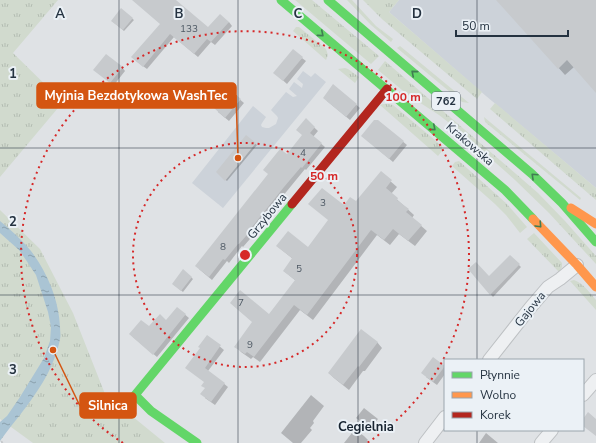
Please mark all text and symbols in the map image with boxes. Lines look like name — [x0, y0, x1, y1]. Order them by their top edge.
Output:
text: A — [55, 5, 65, 23]
text: B — [175, 5, 184, 23]
text: C — [294, 5, 303, 23]
text: D — [412, 5, 422, 23]
scale bar — [456, 12, 568, 38]
text: 50 m — [462, 18, 490, 34]
house number: 133 — [180, 22, 198, 36]
one-way arrow — [317, 30, 324, 37]
text: 1 — [9, 65, 17, 83]
one-way arrow — [411, 71, 419, 78]
callout: Myjnia Bezdotykowa WashTec — [37, 83, 236, 108]
text: Myjnia Bezdotykowa WashTec — [45, 87, 227, 105]
text: 100 m — [385, 89, 421, 105]
road number: 762 — [432, 92, 460, 110]
street label: Krakowska — [443, 119, 497, 169]
one-way arrow — [428, 123, 436, 131]
house number: 4 — [300, 146, 306, 160]
text: 50 m — [310, 168, 338, 184]
one-way arrow — [531, 173, 539, 181]
street label: Grzybowa — [244, 190, 290, 242]
house number: 3 — [320, 196, 326, 210]
text: 2 — [9, 213, 17, 231]
one-way arrow — [534, 220, 542, 228]
house number: 8 — [220, 240, 226, 254]
centre of rings — [238, 248, 252, 262]
house number: 5 — [296, 262, 302, 276]
street label: Gajowa — [511, 288, 549, 330]
house number: 7 — [238, 296, 244, 310]
house number: 9 — [247, 338, 253, 352]
legend — [444, 359, 584, 431]
text: 3 — [9, 361, 17, 379]
text: Płynnie — [480, 367, 520, 383]
text: Wolno — [480, 387, 517, 403]
callout: Silnica — [80, 393, 136, 418]
text: Silnica — [88, 397, 128, 415]
text: Korek — [480, 407, 512, 423]
district label: Cegielnia — [338, 418, 394, 436]

